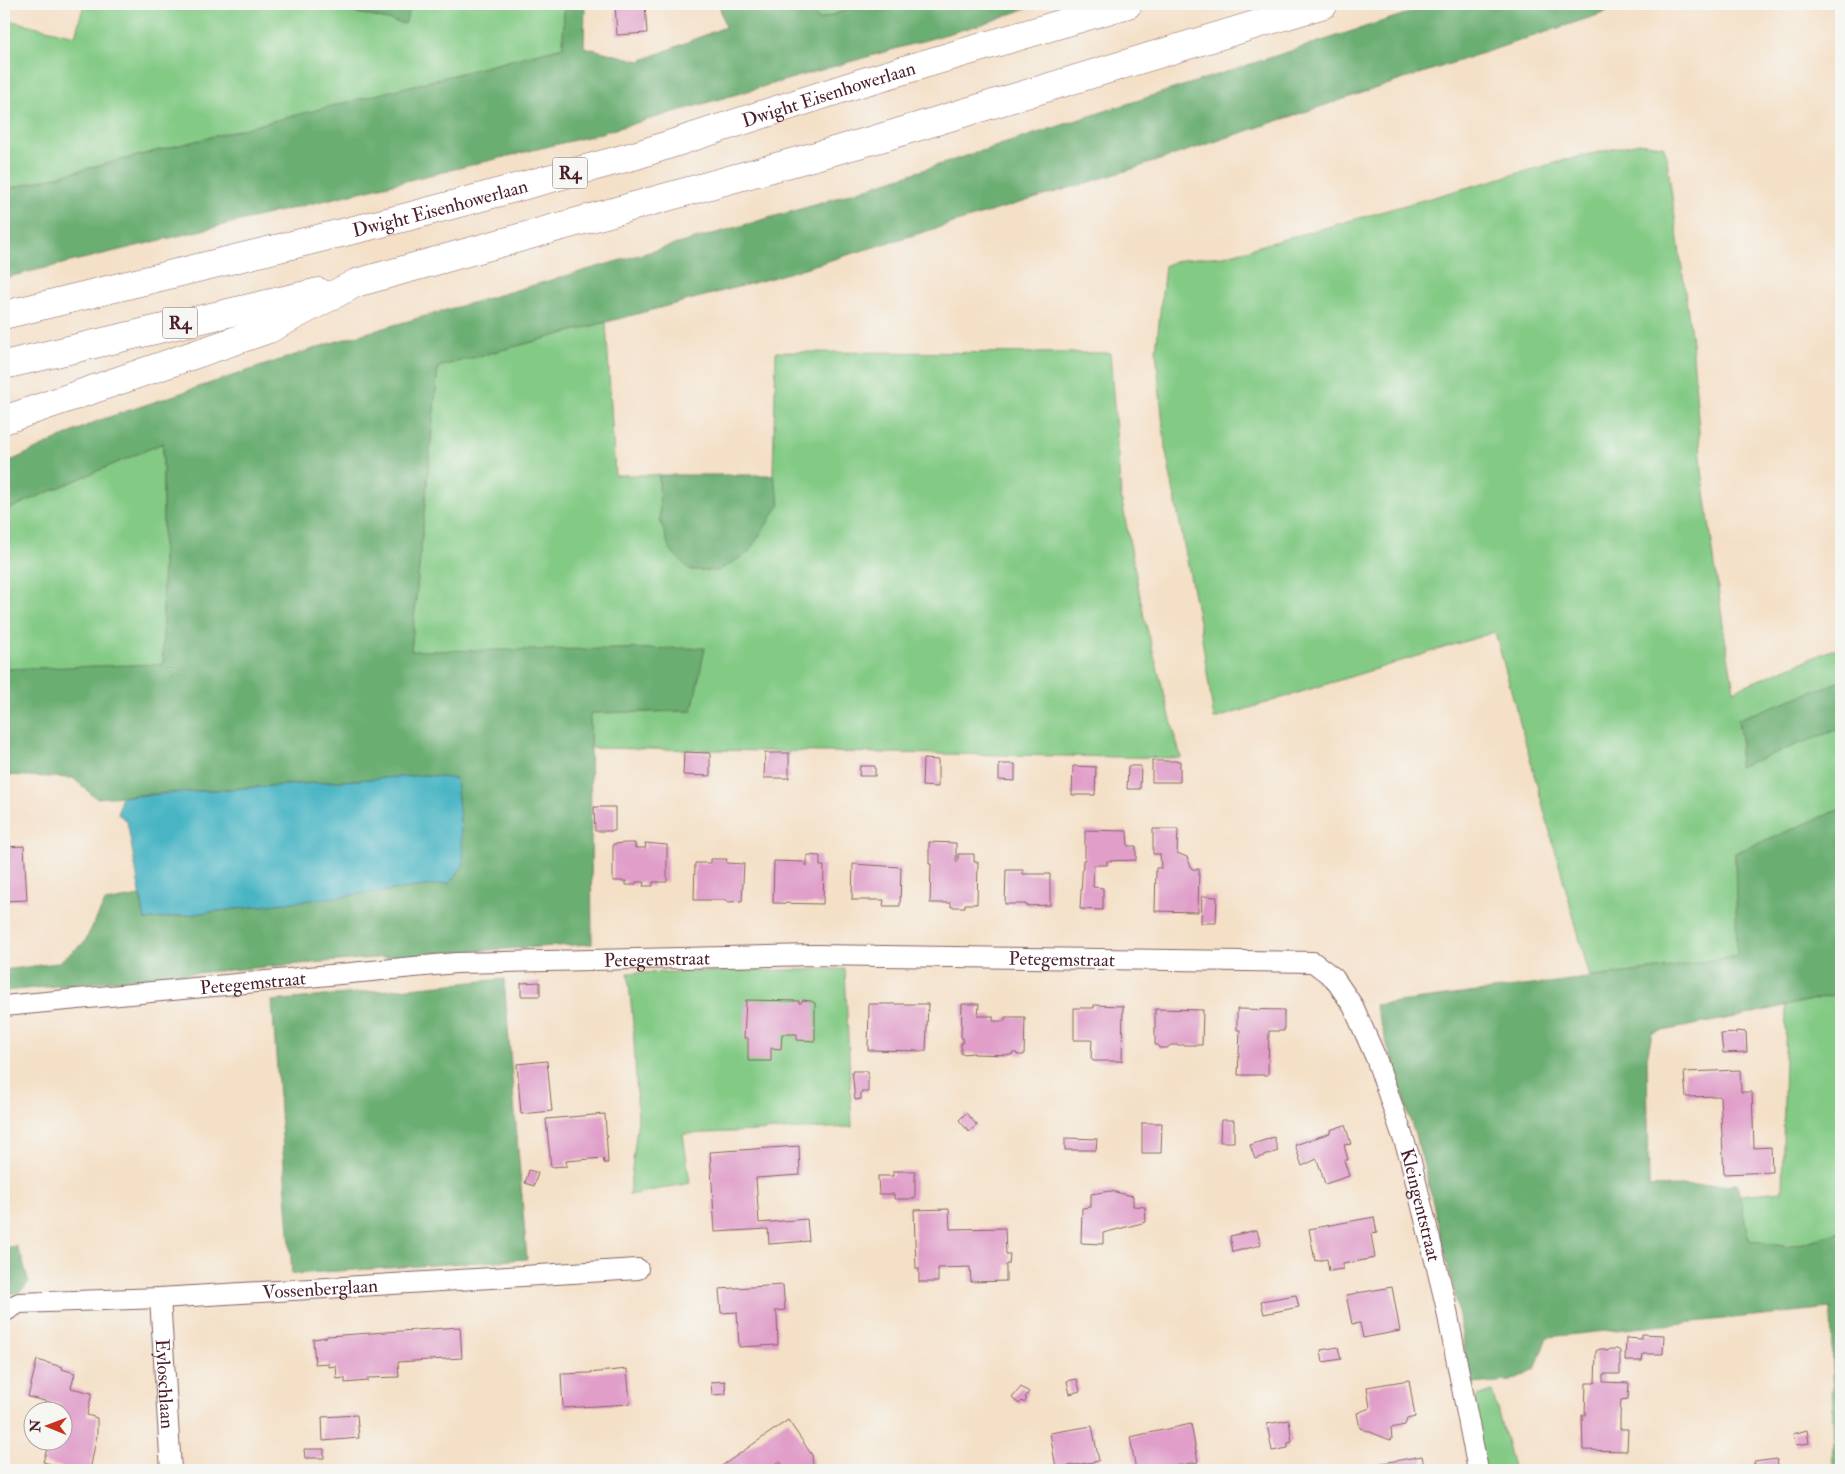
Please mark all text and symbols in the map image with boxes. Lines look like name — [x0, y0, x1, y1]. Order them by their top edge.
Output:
street label: Dwight Eisenhowerlaan — [739, 56, 919, 133]
road number: R4 — [552, 158, 588, 188]
street label: Dwight Eisenhowerlaan — [350, 174, 531, 243]
road number: R4 — [162, 307, 198, 338]
street label: Petegemstraat — [604, 946, 710, 973]
street label: Petegemstraat — [1008, 947, 1115, 972]
street label: Petegemstraat — [199, 966, 307, 1000]
street label: Kleingentstraat — [1395, 1145, 1446, 1264]
street label: Vossenberglaan — [262, 1274, 379, 1305]
street label: Eyloschlaan — [150, 1338, 179, 1430]
north arrow — [22, 1402, 72, 1452]
text: N — [27, 1419, 44, 1433]

